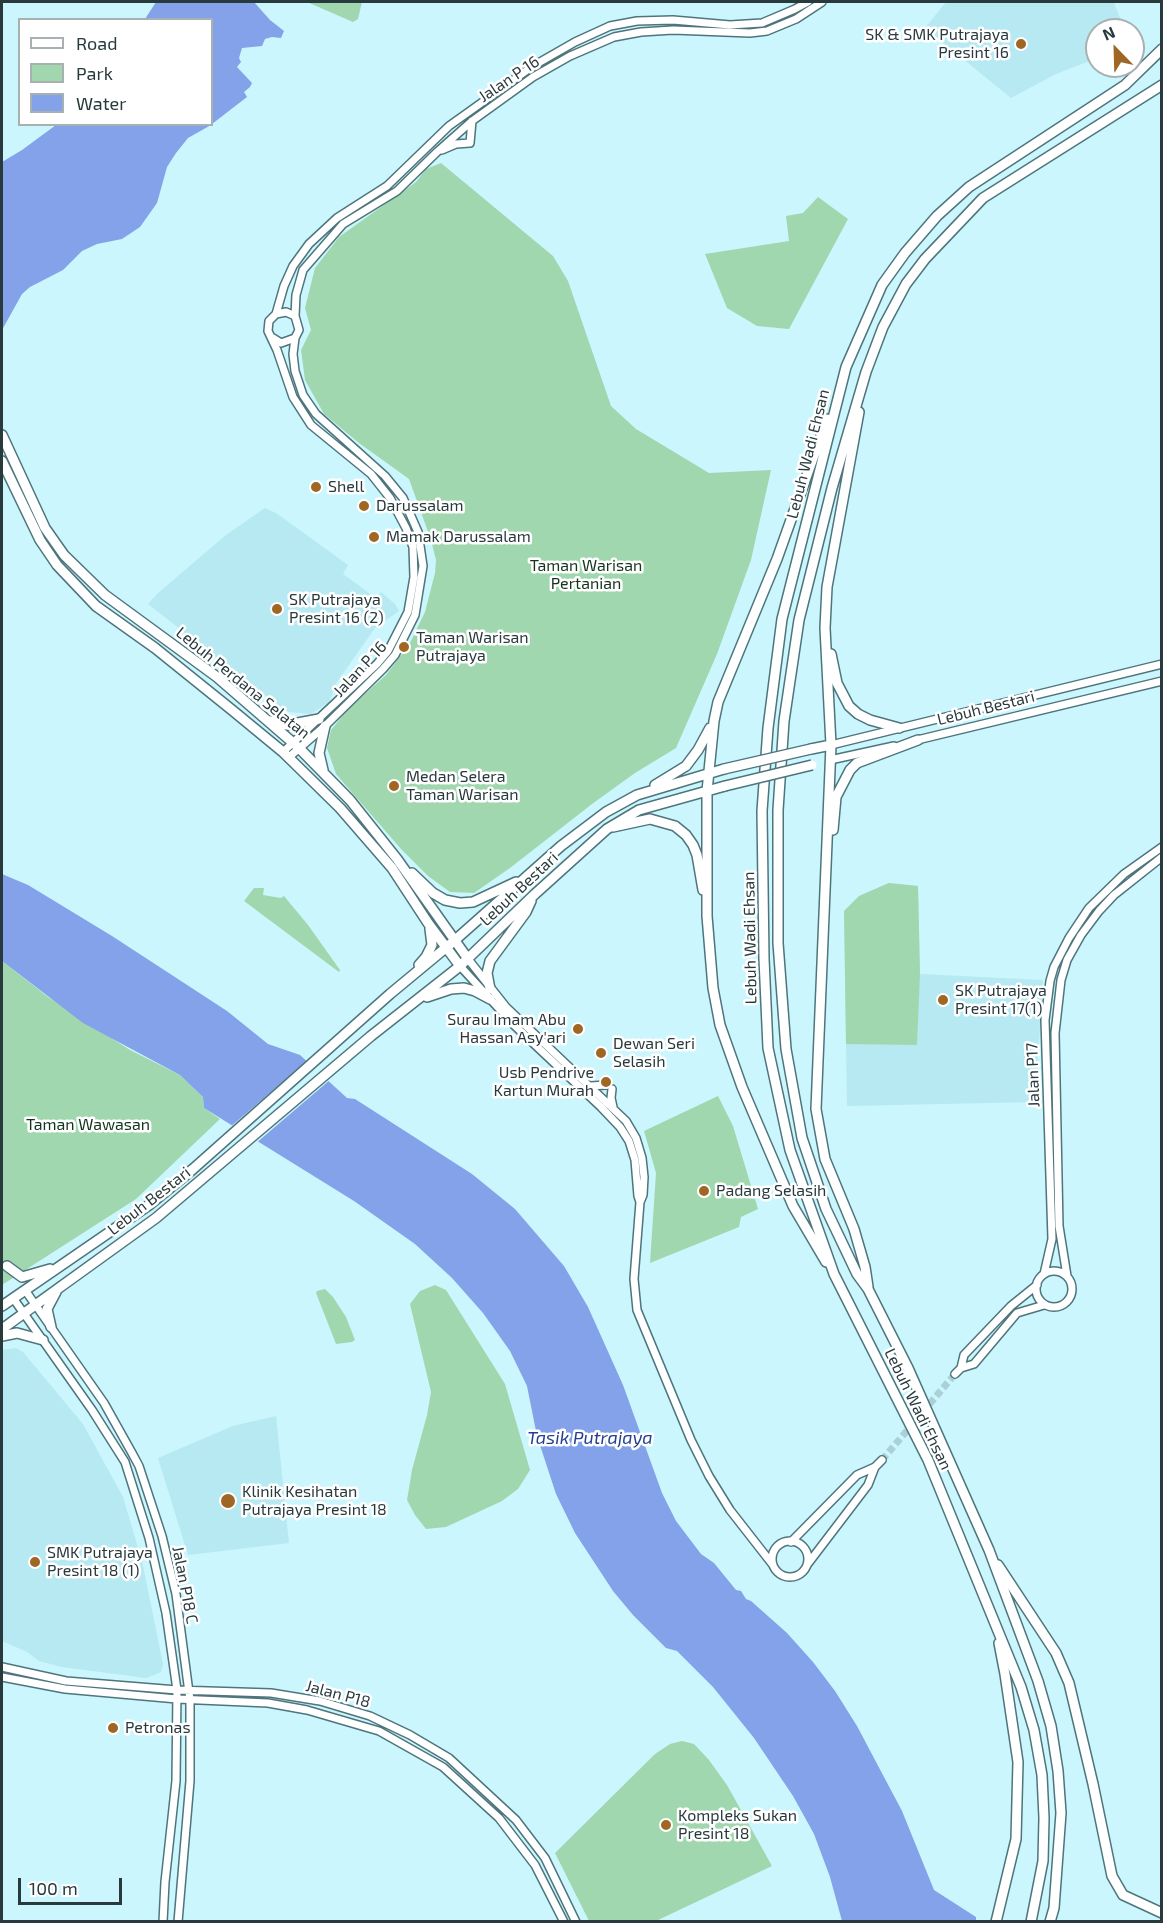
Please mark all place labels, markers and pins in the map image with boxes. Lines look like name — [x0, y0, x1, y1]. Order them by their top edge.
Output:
place label: SK & SMK Putrajaya Presint 16 — [865, 25, 1009, 63]
marker: SK & SMK Putrajaya Presint 16 — [1014, 37, 1028, 51]
place label: Shell — [328, 477, 364, 497]
marker: Shell — [309, 480, 323, 494]
place label: Darussalam — [376, 496, 464, 516]
marker: Darussalam — [357, 499, 371, 513]
place label: Mamak Darussalam — [386, 527, 531, 547]
marker: Mamak Darussalam — [367, 530, 381, 544]
place label: SK Putrajaya Presint 16 (2) — [289, 590, 384, 628]
marker: SK Putrajaya Presint 16 (2) — [270, 602, 284, 616]
place label: Taman Warisan Putrajaya — [416, 628, 529, 666]
marker: Taman Warisan Putrajaya — [397, 640, 411, 654]
place label: Medan Selera Taman Warisan — [406, 767, 519, 805]
marker: Medan Selera Taman Warisan — [387, 779, 401, 793]
place label: SK Putrajaya Presint 17(1) — [955, 981, 1047, 1019]
marker: SK Putrajaya Presint 17(1) — [936, 993, 950, 1007]
place label: Surau Imam Abu Hassan Asy'ari — [447, 1010, 566, 1048]
marker: Surau Imam Abu Hassan Asy'ari — [571, 1022, 585, 1036]
place label: Dewan Seri Selasih — [613, 1034, 695, 1072]
marker: Dewan Seri Selasih — [594, 1046, 608, 1060]
place label: Usb Pendrive Kartun Murah — [494, 1063, 594, 1101]
marker: Usb Pendrive Kartun Murah — [599, 1075, 613, 1089]
place label: Padang Selasih — [716, 1181, 826, 1201]
marker: Padang Selasih — [697, 1184, 711, 1198]
place label: Klinik Kesihatan Putrajaya Presint 18 — [242, 1482, 387, 1520]
marker: Klinik Kesihatan Putrajaya Presint 18 — [219, 1492, 237, 1510]
place label: SMK Putrajaya Presint 18 (1) — [47, 1543, 153, 1581]
marker: SMK Putrajaya Presint 18 (1) — [28, 1555, 42, 1569]
place label: Petronas — [125, 1718, 191, 1738]
marker: Petronas — [106, 1721, 120, 1735]
place label: Kompleks Sukan Presint 18 — [678, 1806, 797, 1844]
marker: Kompleks Sukan Presint 18 — [659, 1818, 673, 1832]

